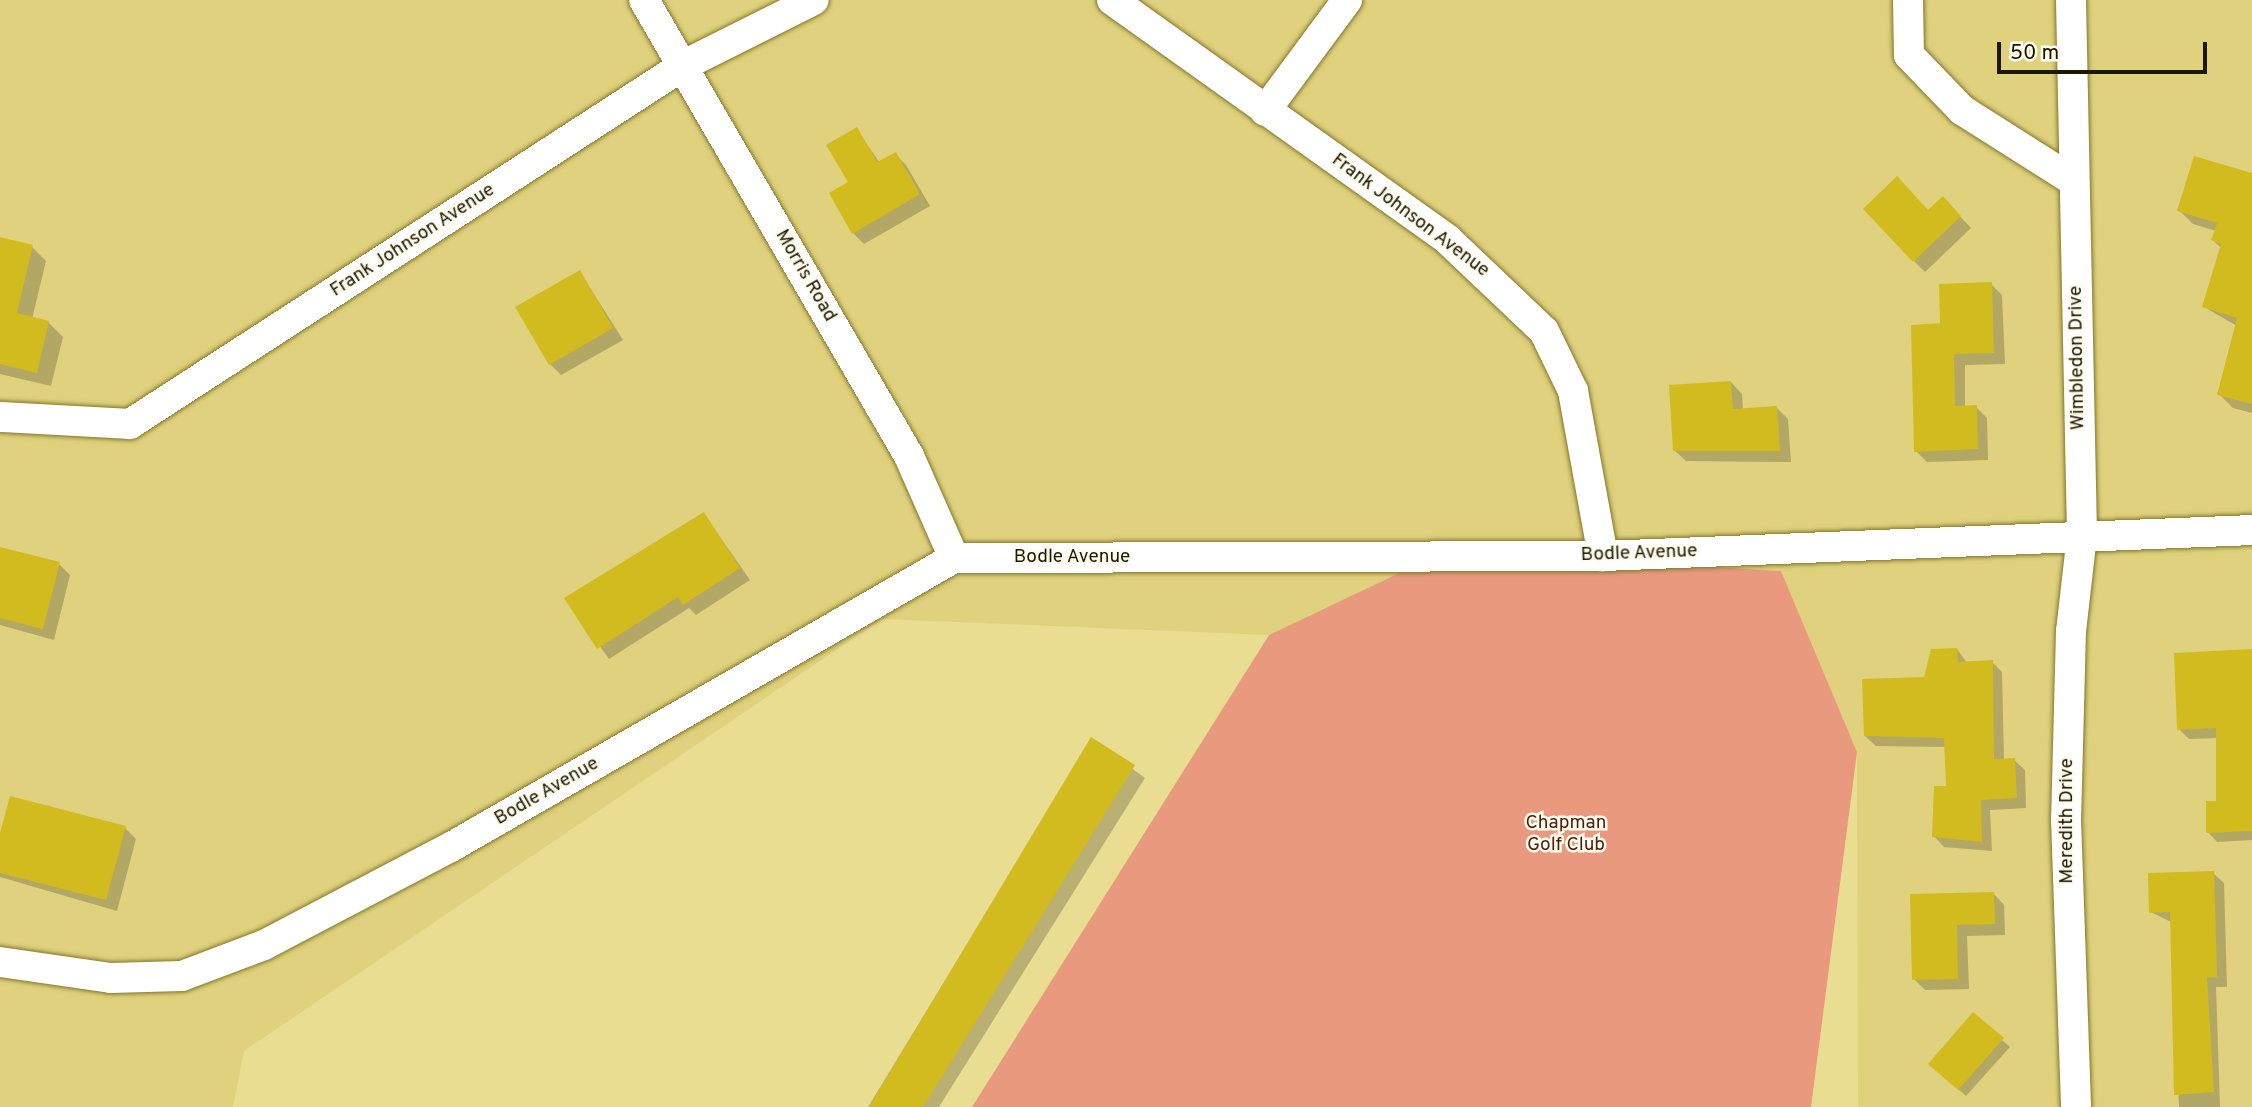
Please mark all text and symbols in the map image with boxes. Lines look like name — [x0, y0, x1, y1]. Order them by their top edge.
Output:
scale bar — [2000, 28, 2210, 72]
text: 50 m — [2010, 40, 2059, 67]
street label: Frank Johnson Avenue — [1326, 149, 1494, 283]
street label: Frank Johnson Avenue — [326, 179, 500, 303]
street label: Morris Road — [769, 226, 841, 326]
street label: Wimbledon Drive — [2065, 286, 2091, 430]
street label: Bodle Avenue — [1580, 541, 1698, 567]
street label: Bodle Avenue — [1013, 547, 1131, 569]
street label: Bodle Avenue — [490, 753, 604, 831]
street label: Meredith Drive — [2057, 758, 2079, 884]
park label: Chapman Golf Club — [1525, 813, 1607, 857]

